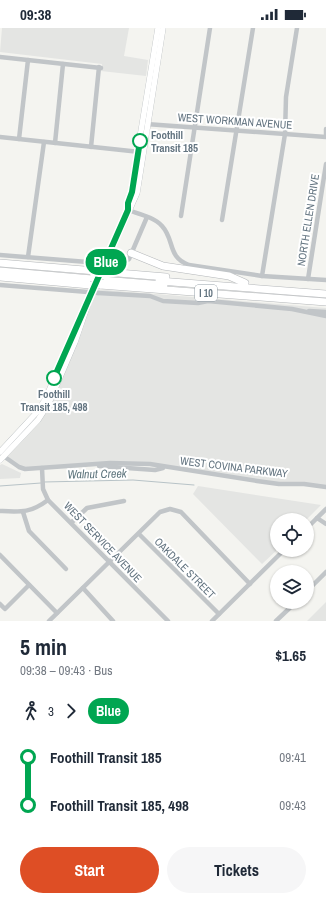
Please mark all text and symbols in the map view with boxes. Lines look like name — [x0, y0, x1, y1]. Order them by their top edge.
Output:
text: 09:38 — [20, 4, 51, 25]
street label: WEST WORKMAN AVENUE — [177, 110, 293, 132]
place label: Foothill Transit 185 — [151, 128, 198, 155]
marker: Foothill Transit 185 — [132, 133, 148, 149]
street label: NORTH ELLEN DRIVE — [294, 173, 322, 267]
line badge: Blue — [78, 249, 134, 275]
text: Blue — [94, 253, 118, 271]
road number: I 10 — [195, 285, 217, 301]
marker: Foothill Transit 185, 498 — [46, 370, 62, 386]
place label: Foothill Transit 185, 498 — [20, 387, 88, 414]
street label: WEST COVINA PARKWAY — [179, 453, 289, 481]
water label: Walnut Creek — [67, 465, 128, 483]
street label: WEST SERVICE AVENUE — [61, 499, 145, 585]
map controls — [270, 513, 314, 609]
button: locate — [270, 513, 314, 557]
street label: OAKDALE STREET — [152, 535, 219, 602]
button: layers — [270, 565, 314, 609]
text: 5 min — [20, 632, 67, 662]
text: $1.65 — [275, 645, 306, 666]
text: 09:38 – 09:43 · Bus — [20, 662, 112, 679]
icon: walk — [20, 700, 42, 722]
icon: forward — [60, 700, 82, 722]
text: Blue — [96, 702, 121, 720]
text: 3 — [48, 703, 54, 720]
text: Foothill Transit 185 — [50, 747, 162, 768]
text: 09:41 — [279, 749, 306, 766]
text: Foothill Transit 185, 498 — [50, 795, 189, 816]
text: 09:43 — [279, 797, 306, 814]
button: Start — [20, 847, 159, 893]
button: Tickets — [167, 847, 306, 893]

